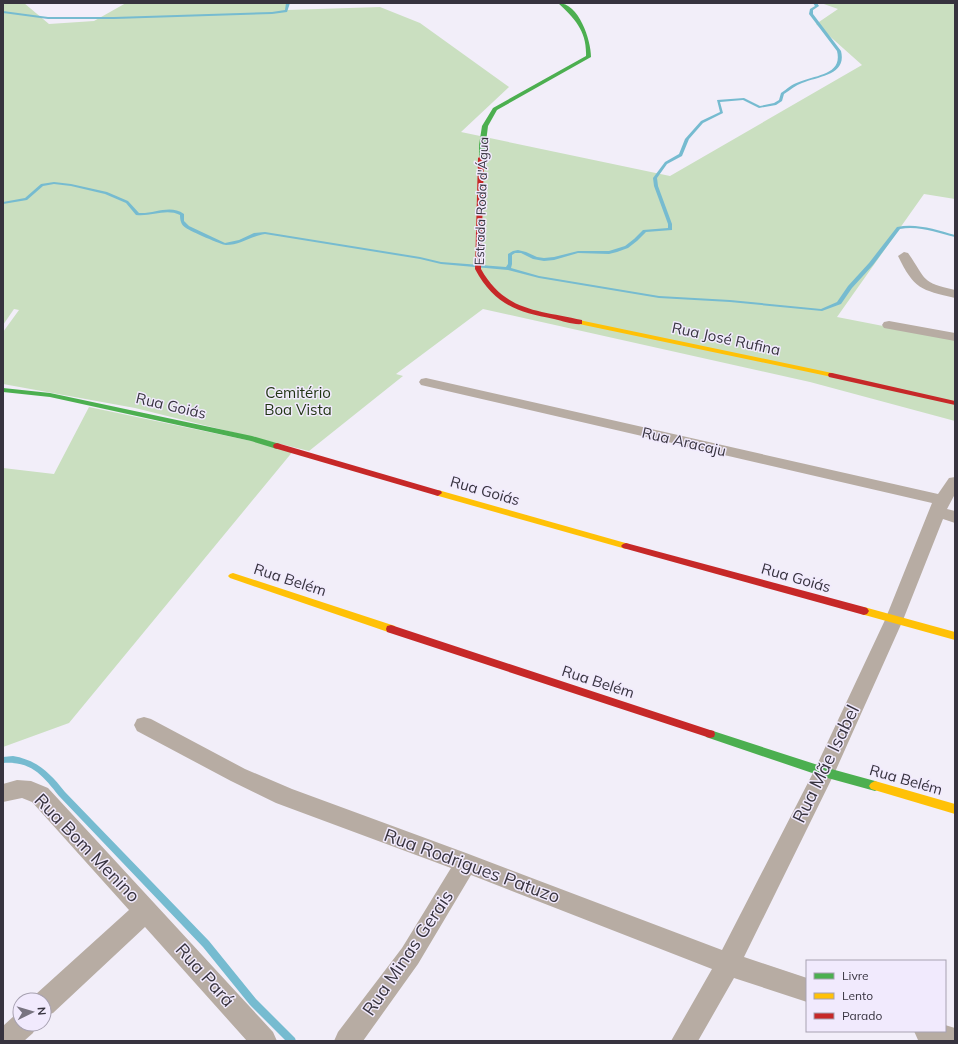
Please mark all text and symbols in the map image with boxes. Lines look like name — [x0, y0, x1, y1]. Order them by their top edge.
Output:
street label: Estrada Roda d'Água — [471, 137, 491, 265]
street label: Rua José Rufina — [670, 318, 782, 359]
park label: Cemitério Boa Vista — [264, 383, 332, 419]
street label: Rua Goiás — [134, 388, 208, 423]
street label: Rua Aracaju — [640, 423, 728, 460]
street label: Rua Goiás — [448, 472, 522, 510]
street label: Rua Belém — [251, 559, 329, 600]
street label: Rua Goiás — [759, 559, 833, 597]
street label: Rua Belém — [559, 661, 637, 702]
street label: Rua Mãe Isabel — [787, 701, 864, 826]
street label: Rua Belém — [867, 760, 945, 799]
street label: Rua Bom Menino — [30, 788, 145, 907]
street label: Rua Rodrigues Patuzo — [381, 823, 563, 908]
street label: Rua Minas Gerais — [357, 886, 458, 1020]
street label: Rua Pará — [171, 938, 240, 1011]
legend — [806, 960, 946, 1032]
text: Livre — [842, 968, 869, 983]
text: Lento — [842, 988, 873, 1003]
north arrow — [12, 992, 52, 1032]
text: N — [35, 1006, 49, 1016]
text: Parado — [842, 1008, 882, 1023]

